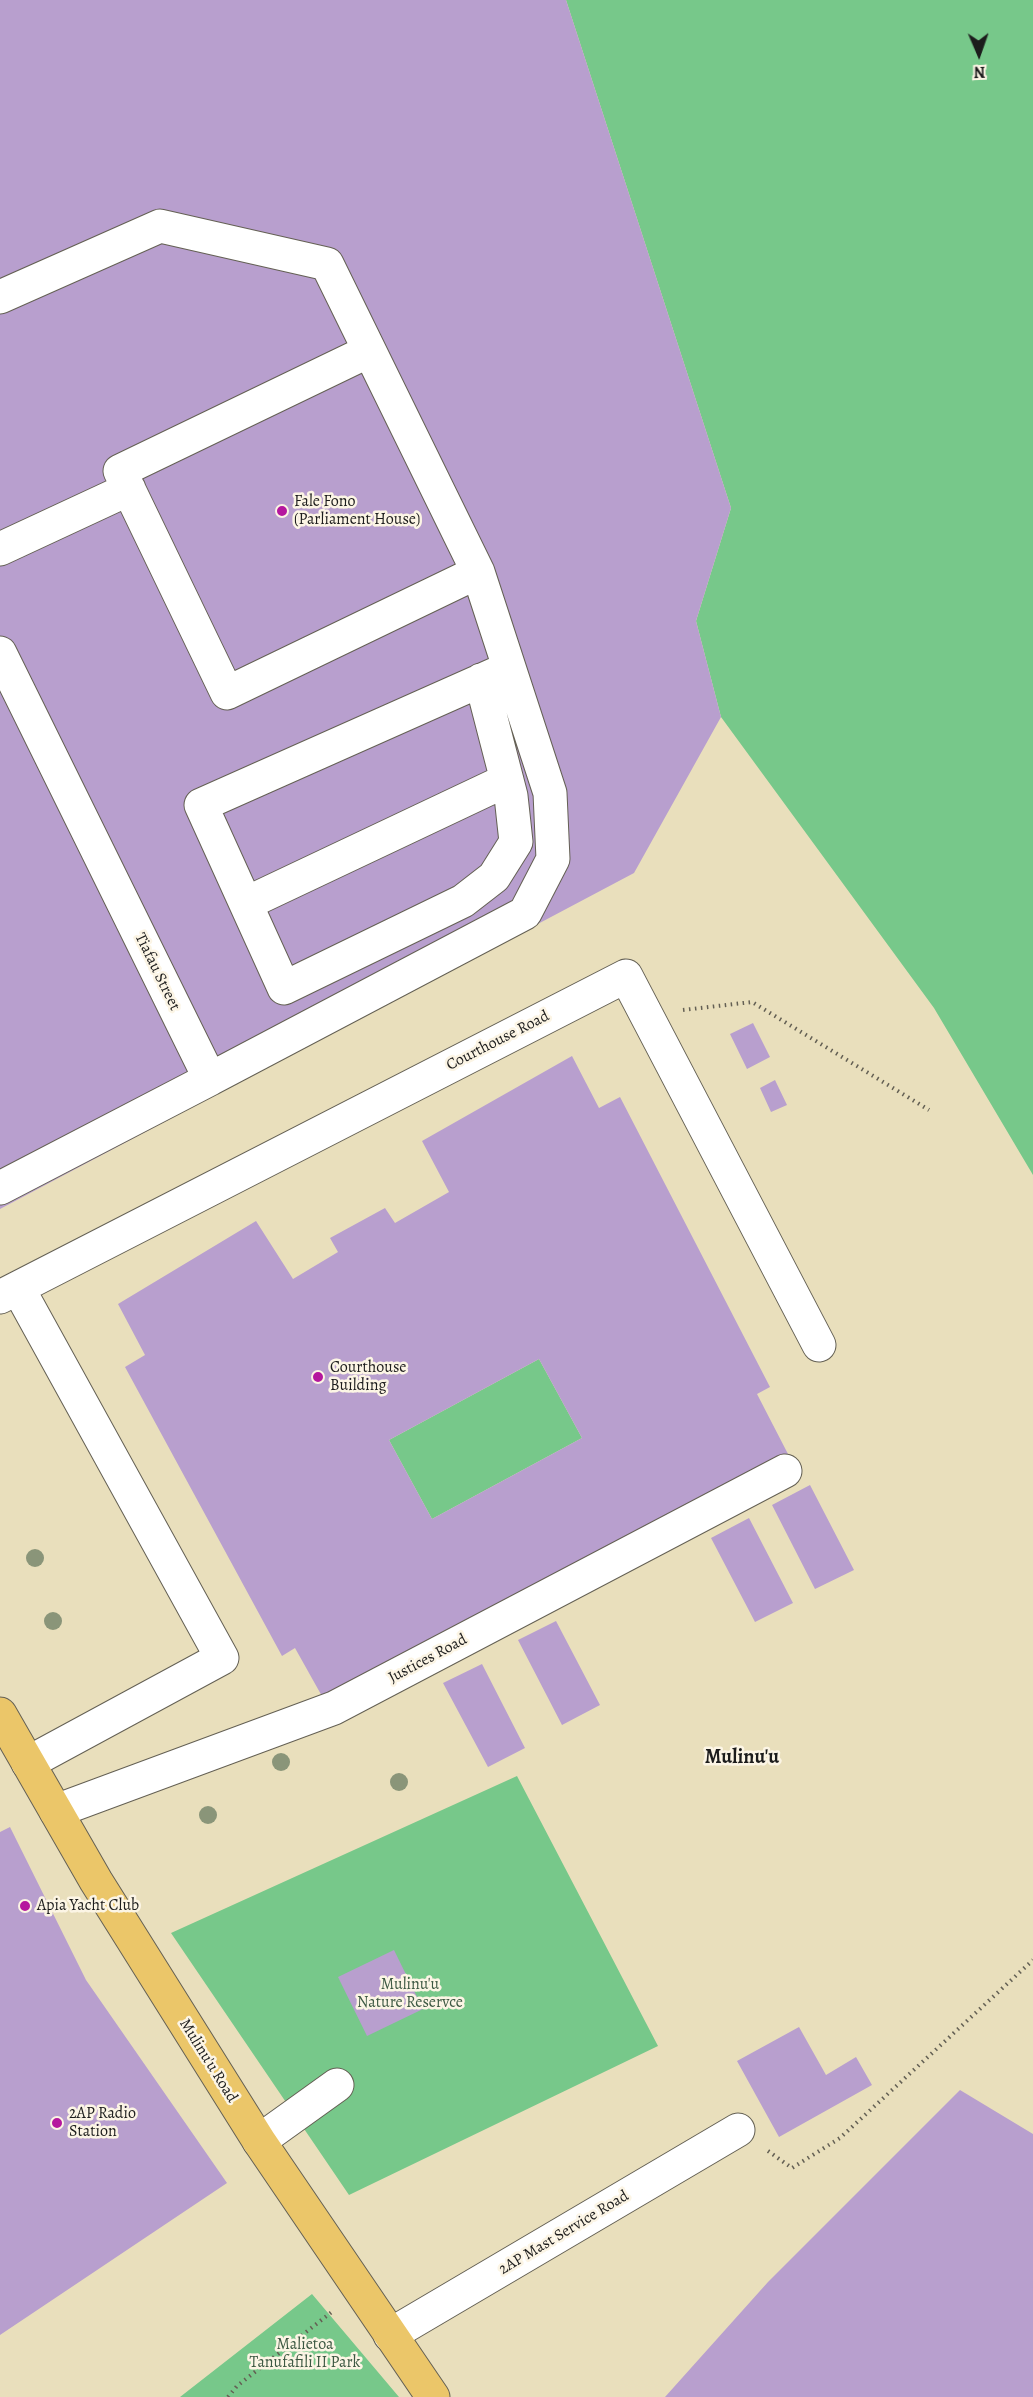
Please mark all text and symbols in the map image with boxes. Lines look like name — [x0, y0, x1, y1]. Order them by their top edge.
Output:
north arrow — [949, 24, 1009, 84]
text: N — [973, 61, 986, 83]
place label: Fale Fono (Parliament House) — [294, 492, 420, 530]
marker: Fale Fono (Parliament House) — [275, 504, 289, 518]
street label: Tiafau Street — [130, 930, 184, 1014]
street label: Courthouse Road — [443, 1007, 553, 1075]
place label: Courthouse Building — [330, 1358, 406, 1396]
marker: Courthouse Building — [311, 1370, 325, 1384]
street label: Justices Road — [385, 1630, 471, 1688]
district label: Mulinu'u — [705, 1746, 779, 1770]
place label: Apia Yacht Club — [37, 1896, 139, 1916]
marker: Apia Yacht Club — [18, 1899, 32, 1913]
park label: Mulinu'u Nature Reservce — [357, 1975, 463, 2013]
street label: Mulinu'u Road — [175, 2016, 241, 2106]
place label: 2AP Radio Station — [69, 2104, 136, 2142]
marker: 2AP Radio Station — [50, 2116, 64, 2130]
street label: 2AP Mast Service Road — [496, 2187, 632, 2279]
park label: Malietoa Tanufafili II Park — [249, 2335, 361, 2373]

